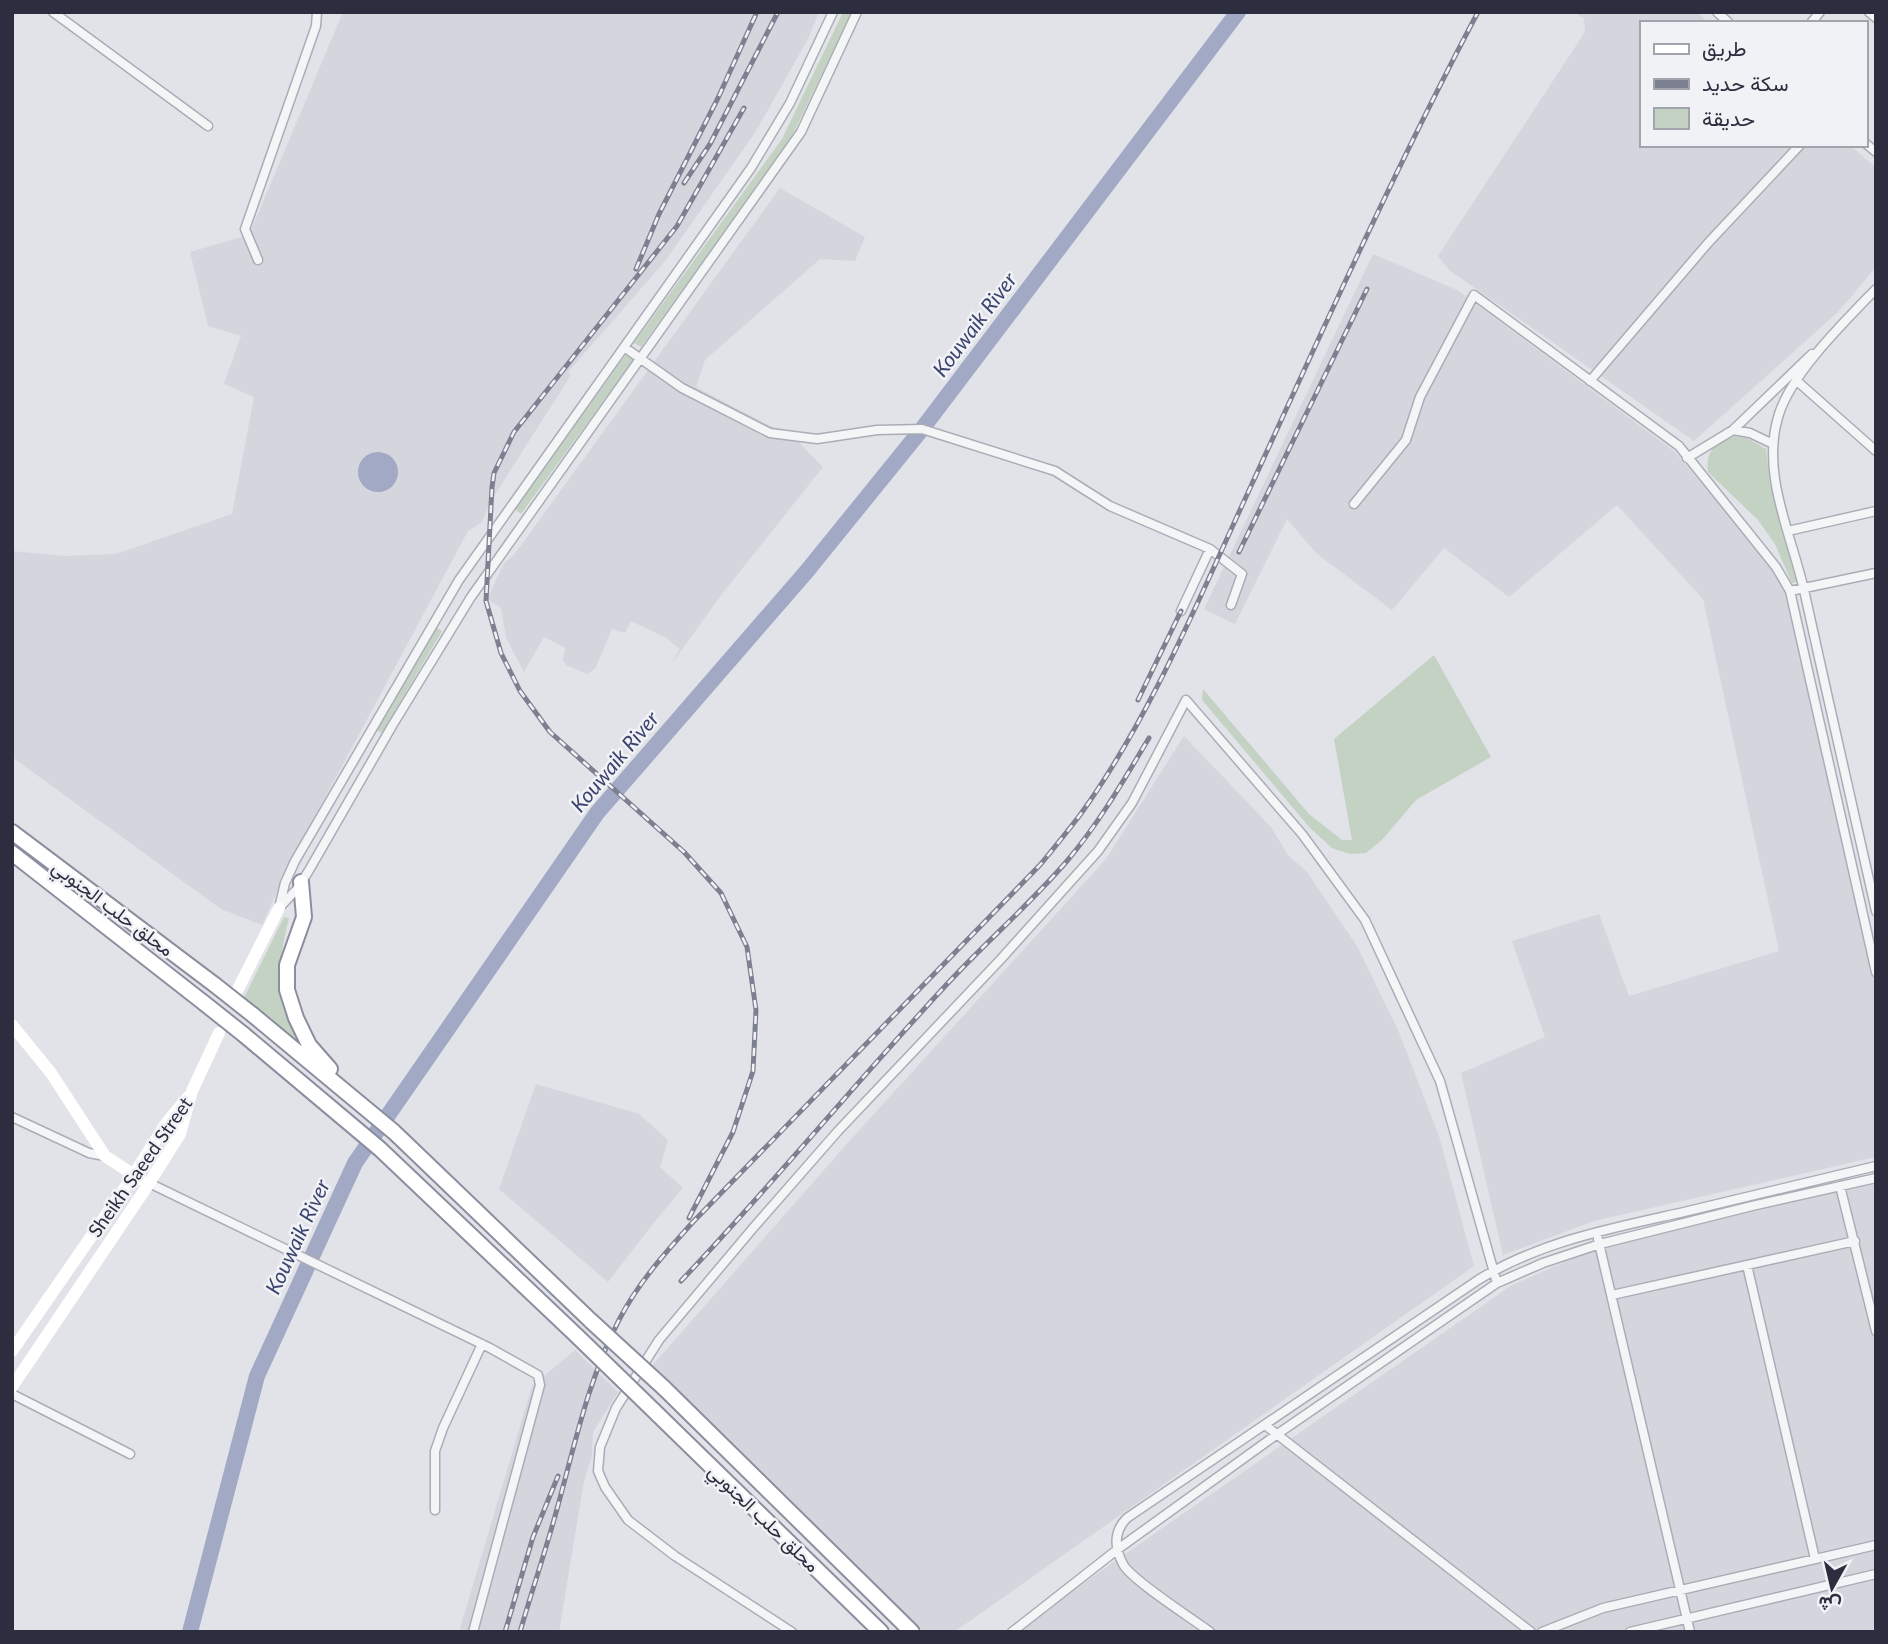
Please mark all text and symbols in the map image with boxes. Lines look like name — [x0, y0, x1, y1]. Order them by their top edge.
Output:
legend — [1640, 21, 1867, 147]
text: طريق — [1702, 35, 1747, 62]
text: سكة حديد — [1702, 70, 1789, 96]
text: حديقة — [1702, 105, 1755, 131]
water label: Kouwaik River — [927, 267, 1021, 381]
water label: Kouwaik River — [565, 705, 664, 816]
street label: محلق حلب الجنوبي — [45, 855, 178, 965]
street label: Sheikh Saeed Street — [83, 1092, 197, 1241]
water label: Kouwaik River — [259, 1174, 334, 1298]
street label: محلق حلب الجنوبي — [700, 1459, 825, 1580]
north arrow — [1797, 1553, 1867, 1623]
text: ش — [1816, 1591, 1843, 1618]

